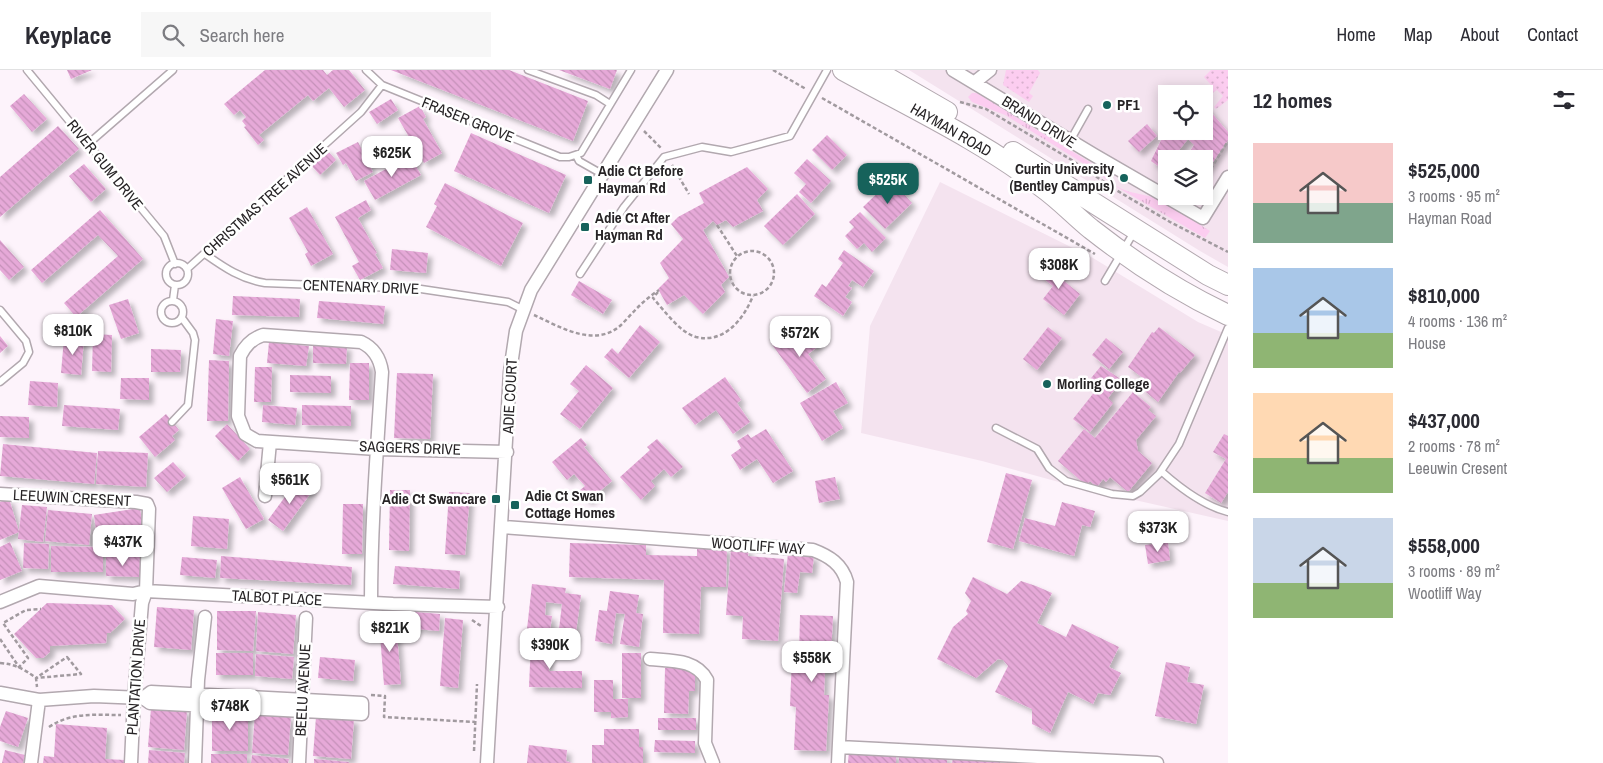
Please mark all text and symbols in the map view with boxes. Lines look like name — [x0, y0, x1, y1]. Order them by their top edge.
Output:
search box — [141, 12, 491, 57]
text: Keyplace — [25, 19, 111, 51]
icon: search — [159, 21, 187, 49]
text: Search here — [199, 22, 284, 48]
text: Home — [1336, 22, 1376, 47]
text: Map — [1404, 22, 1433, 47]
text: About — [1461, 22, 1499, 47]
text: Contact — [1527, 22, 1578, 47]
map controls — [1158, 85, 1213, 205]
button: locate — [1158, 85, 1213, 140]
text: 12 homes — [1253, 86, 1332, 115]
icon: filters — [1550, 86, 1578, 114]
street label: BRAND DRIVE — [998, 90, 1080, 153]
street label: FRASER GROVE — [419, 91, 517, 148]
place label: PF1 — [1117, 94, 1140, 115]
street label: HAYMAN ROAD — [907, 98, 996, 161]
marker: PF1 — [1101, 99, 1113, 111]
street label: RIVER GUM DRIVE — [62, 115, 148, 214]
pin: $625K — [357, 136, 427, 178]
street label: CHRISTMAS TREE AVENUE — [198, 138, 331, 261]
text: $625K — [373, 141, 411, 163]
button: layers — [1158, 150, 1213, 205]
text: $525,000 — [1408, 156, 1480, 185]
place label: Curtin University (Bentley Campus) — [1009, 158, 1114, 196]
place label: Adie Ct Before Hayman Rd — [598, 160, 684, 198]
pin: $525K — [853, 162, 923, 205]
icon: home — [1293, 163, 1353, 223]
text: $525K — [869, 168, 907, 190]
marker: Curtin University (Bentley Campus) — [1118, 172, 1130, 184]
marker: Adie Ct Before Hayman Rd — [582, 174, 594, 186]
text: 3 rooms · 95 m² — [1408, 185, 1500, 207]
place label: Adie Ct After Hayman Rd — [595, 207, 670, 245]
text: Hayman Road — [1408, 207, 1492, 229]
marker: Adie Ct After Hayman Rd — [579, 221, 591, 233]
pin: $308K — [1024, 248, 1094, 290]
text: $308K — [1040, 253, 1078, 275]
street label: CENTENARY DRIVE — [302, 274, 420, 299]
text: $810,000 — [1408, 281, 1480, 310]
icon: home — [1293, 288, 1353, 348]
text: 4 rooms · 136 m² — [1408, 310, 1507, 332]
pin: $810K — [38, 314, 108, 356]
pin: $572K — [765, 316, 835, 358]
text: $810K — [54, 319, 92, 341]
text: $572K — [781, 321, 819, 343]
text: House — [1408, 332, 1446, 354]
street label: ADIE COURT — [497, 357, 522, 435]
place label: Morling College — [1057, 373, 1149, 394]
marker: Morling College — [1041, 378, 1053, 390]
text: $437,000 — [1408, 406, 1480, 435]
icon: home — [1293, 413, 1353, 473]
street label: SAGGERS DRIVE — [359, 435, 461, 460]
text: 2 rooms · 78 m² — [1408, 435, 1500, 457]
text: Leeuwin Cresent — [1408, 457, 1507, 479]
pin: $561K — [255, 462, 325, 505]
text: $561K — [271, 468, 309, 490]
street label: LEEUWIN CRESENT — [12, 484, 132, 511]
place label: Adie Ct Swan Cottage Homes — [525, 485, 615, 523]
place label: Adie Ct Swancare — [382, 488, 486, 509]
marker: Adie Ct Swancare — [490, 493, 502, 505]
marker: Adie Ct Swan Cottage Homes — [509, 499, 521, 511]
pin: $373K — [1123, 510, 1193, 553]
text: $373K — [1139, 516, 1177, 538]
pin: $437K — [88, 524, 158, 567]
text: $437K — [104, 530, 142, 552]
text: $558,000 — [1408, 531, 1480, 560]
street label: WOOTLIFF WAY — [711, 532, 806, 559]
icon: home — [1293, 538, 1353, 598]
text: 3 rooms · 89 m² — [1408, 560, 1500, 582]
text: Wootliff Way — [1408, 582, 1481, 604]
street label: TALBOT PLACE — [231, 585, 323, 610]
pin: $821K — [355, 610, 425, 653]
text: $821K — [371, 616, 409, 638]
street label: PLANTATION DRIVE — [121, 618, 150, 736]
pin: $390K — [515, 628, 585, 670]
text: $390K — [531, 633, 569, 655]
pin: $558K — [777, 640, 847, 683]
street label: BEELU AVENUE — [290, 643, 315, 737]
text: $558K — [793, 646, 831, 668]
pin: $748K — [195, 688, 265, 731]
text: $748K — [211, 694, 249, 716]

